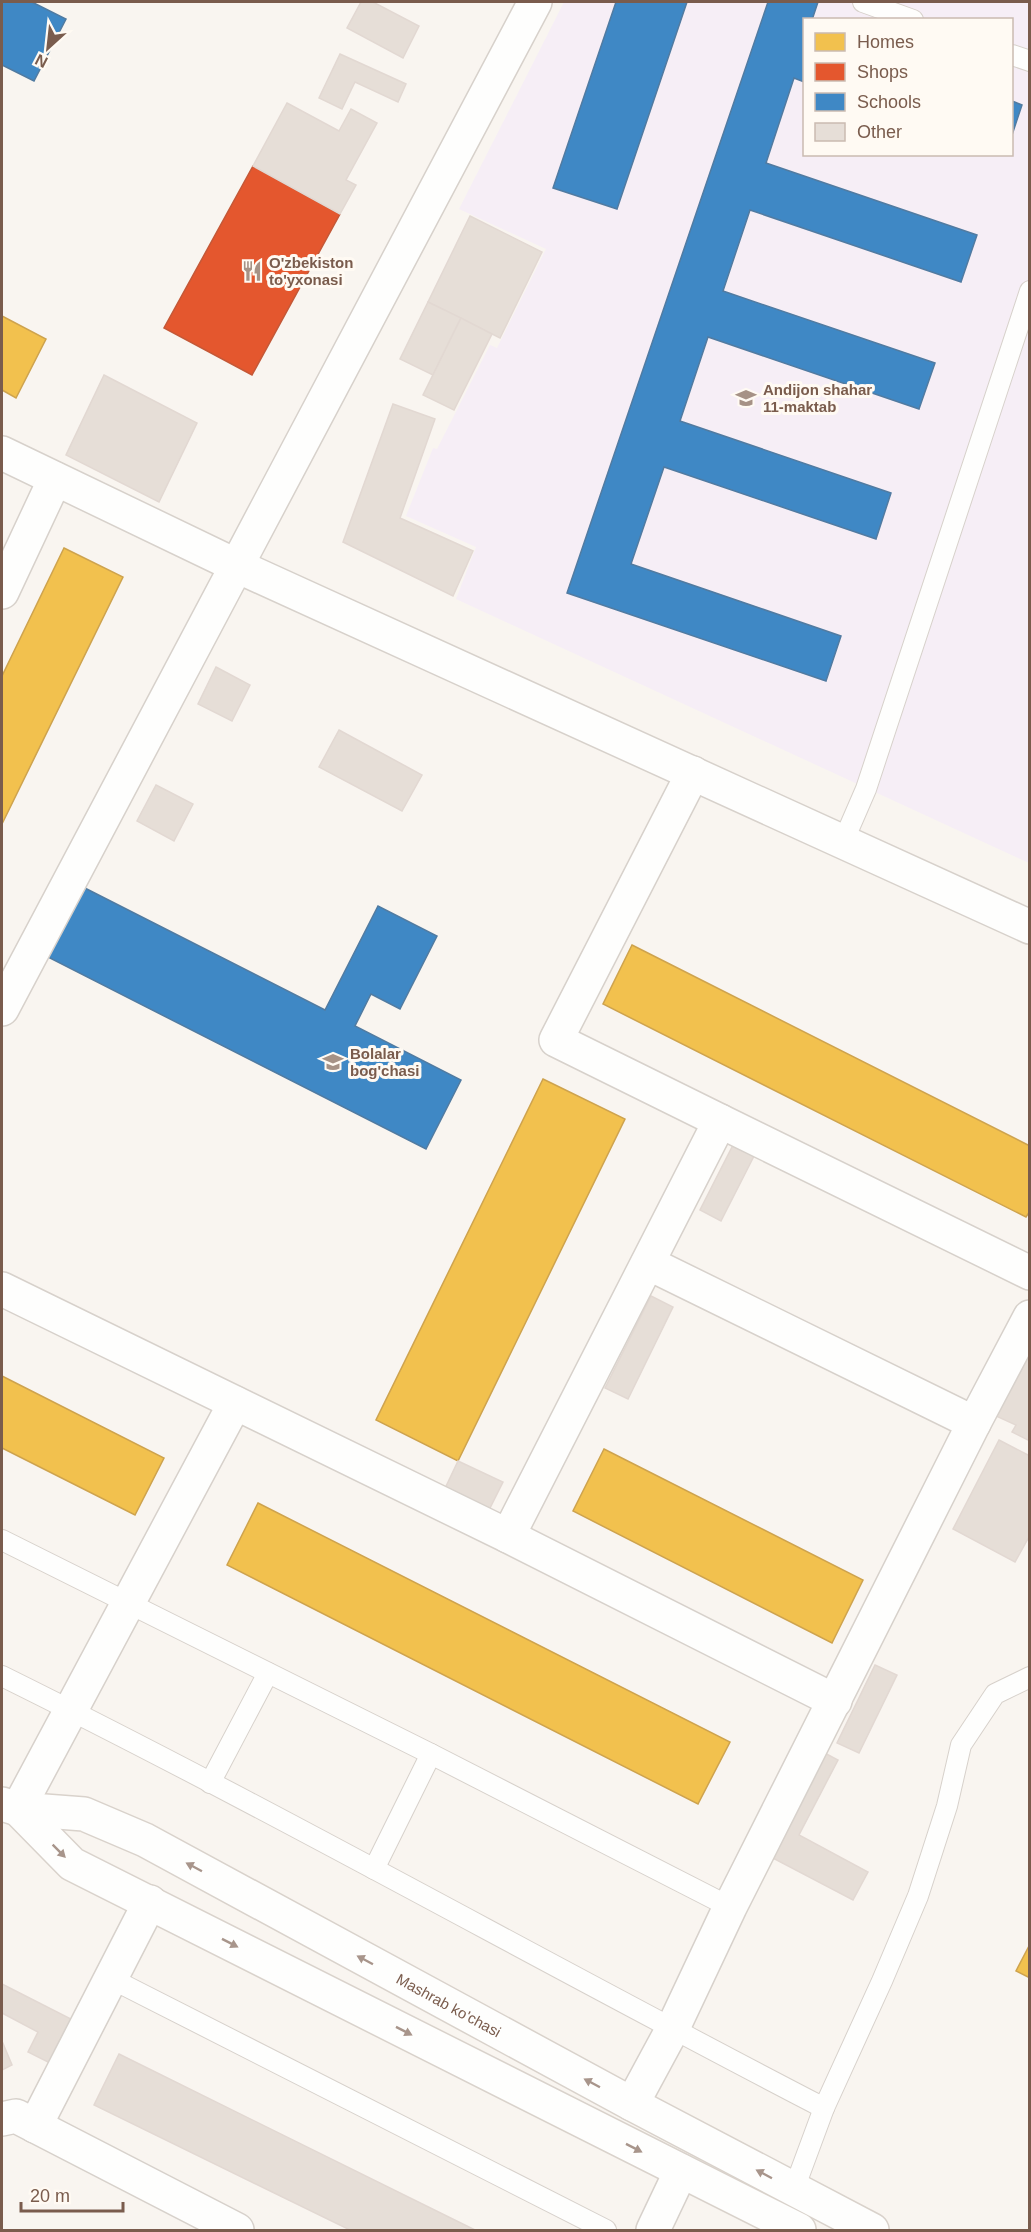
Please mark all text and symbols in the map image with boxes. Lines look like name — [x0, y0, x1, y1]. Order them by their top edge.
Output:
north arrow — [18, 18, 78, 78]
legend — [803, 18, 1013, 156]
text: Homes — [857, 32, 914, 52]
text: N — [32, 51, 50, 71]
text: Shops — [857, 62, 908, 82]
text: Schools — [857, 92, 921, 112]
text: Other — [857, 122, 902, 142]
place label: O'zbekiston to'yxonasi — [269, 254, 353, 288]
restaurant icon: O'zbekiston to'yxonasi — [240, 259, 264, 283]
place label: Andijon shahar 11-maktab — [763, 381, 872, 415]
school or university icon: Andijon shahar 11-maktab — [734, 386, 758, 410]
place label: Bolalar bog'chasi — [350, 1045, 419, 1079]
school or university icon: Bolalar bog'chasi — [321, 1050, 345, 1074]
one-way arrow — [52, 1843, 66, 1858]
one-way arrow — [185, 1862, 202, 1872]
one-way arrow — [222, 1938, 239, 1948]
one-way arrow — [356, 1955, 373, 1965]
street label: Mashrab ko'chasi — [394, 1970, 504, 2040]
one-way arrow — [396, 2026, 413, 2036]
one-way arrow — [583, 2078, 600, 2088]
one-way arrow — [626, 2143, 643, 2152]
one-way arrow — [756, 2169, 773, 2179]
scale bar — [21, 2175, 123, 2213]
text: 20 m — [30, 2186, 70, 2206]

